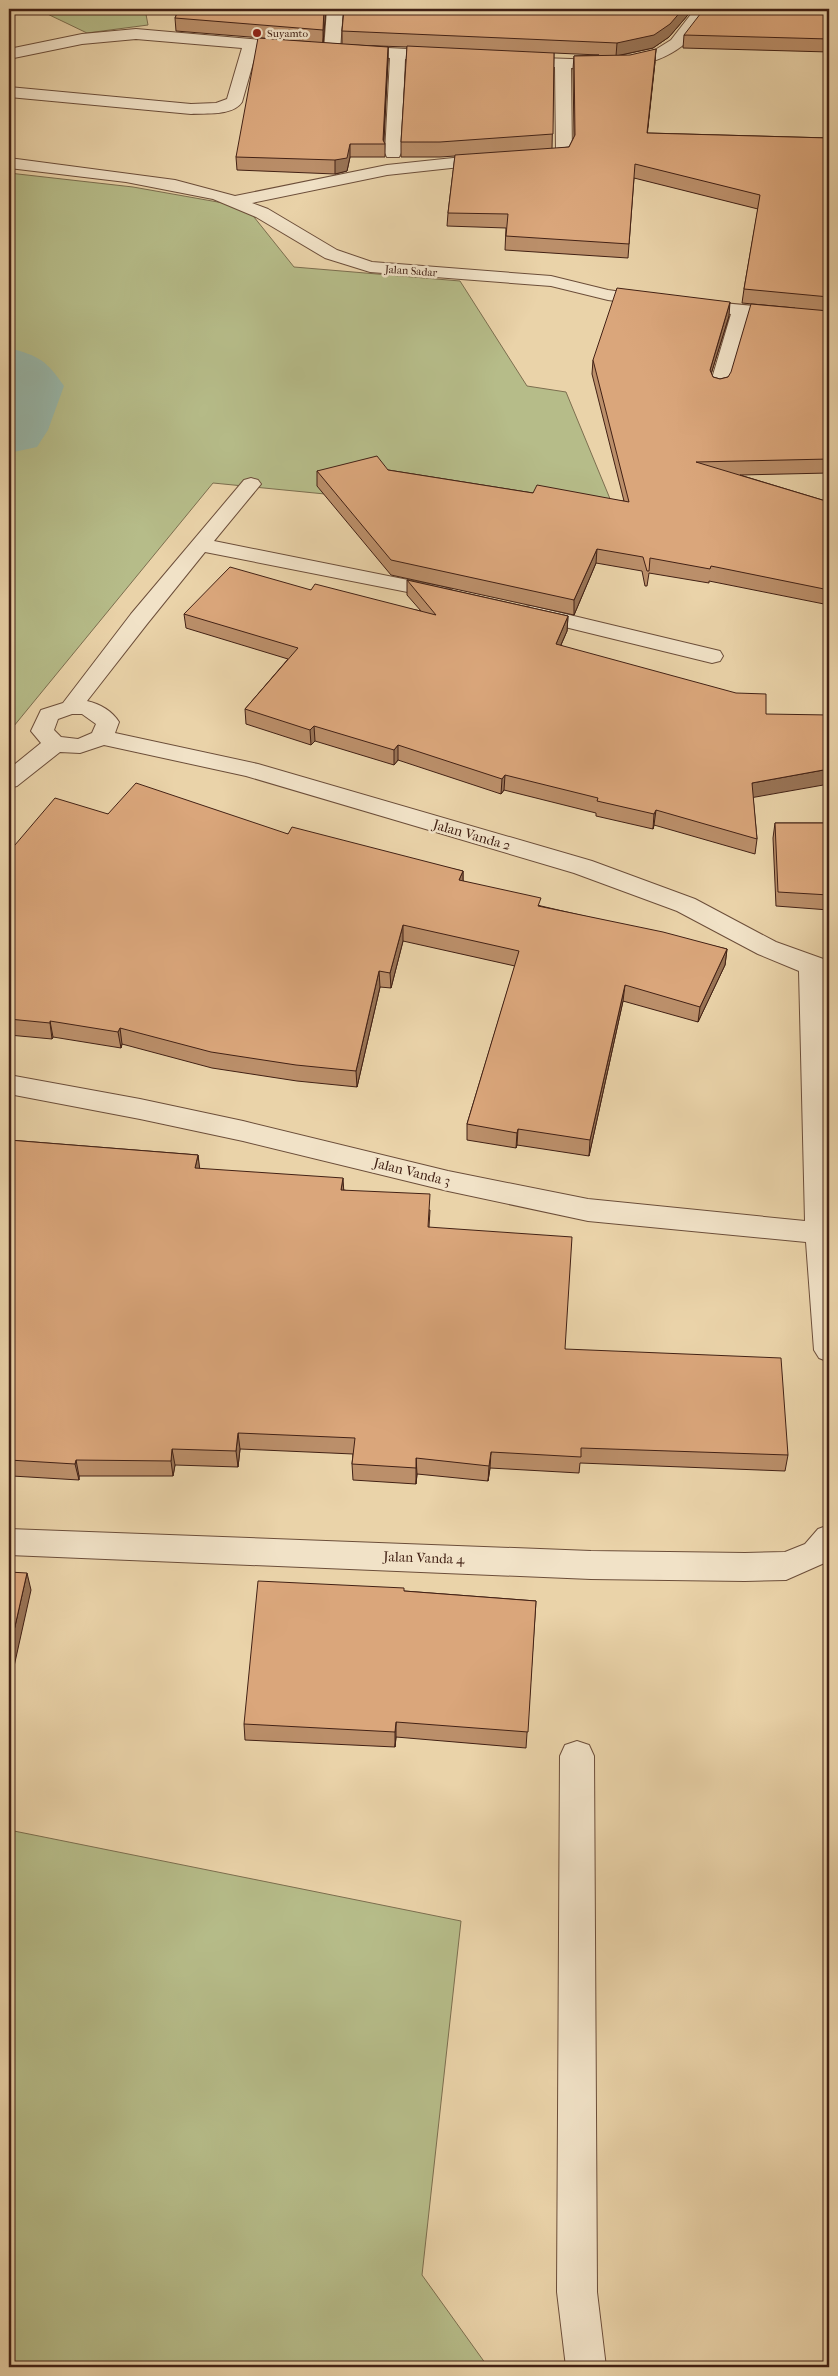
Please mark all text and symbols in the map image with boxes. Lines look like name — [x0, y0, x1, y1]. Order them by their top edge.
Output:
marker: Suyamto — [251, 27, 263, 39]
place label: Suyamto — [267, 27, 309, 40]
street label: Jalan Sadar — [383, 263, 438, 279]
street label: Jalan Vanda 2 — [430, 816, 513, 854]
street label: Jalan Vanda 3 — [371, 1154, 452, 1190]
street label: Jalan Vanda 4 — [382, 1548, 466, 1568]

